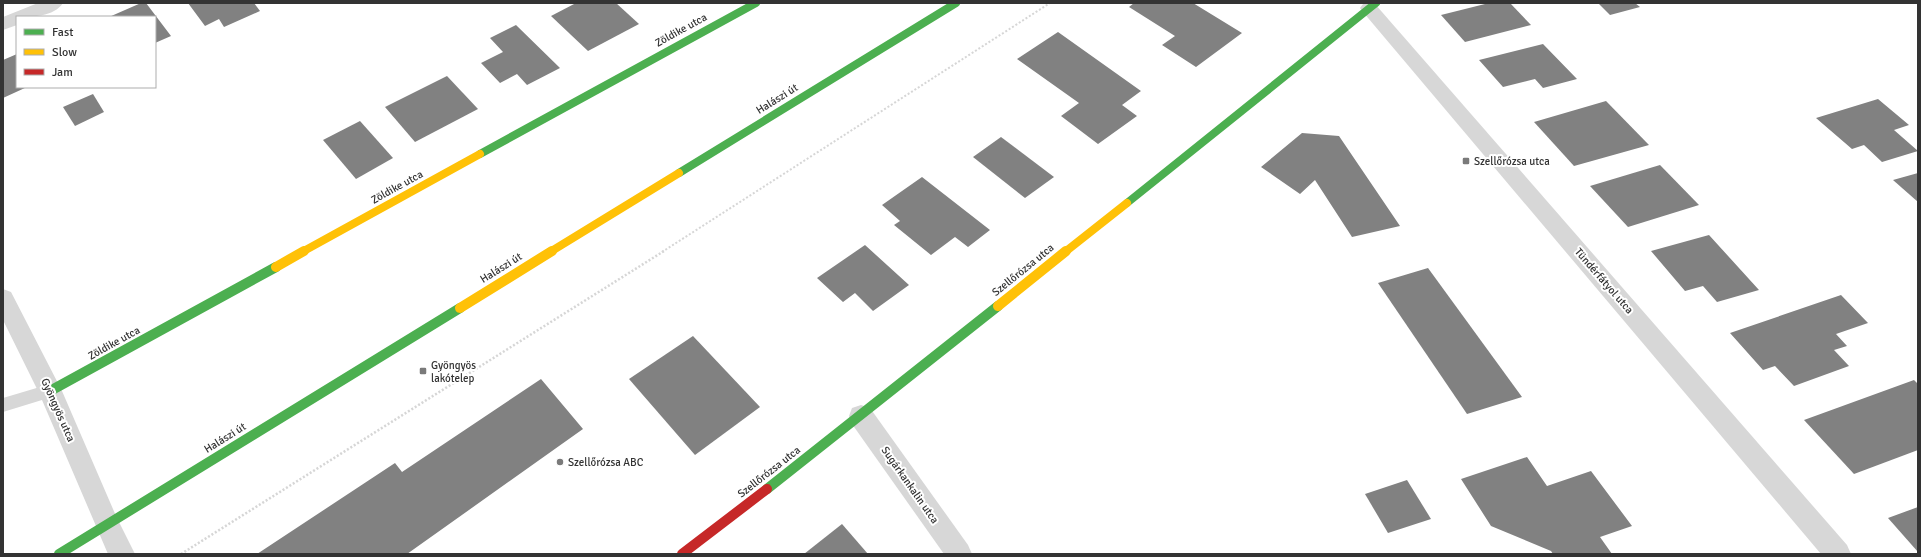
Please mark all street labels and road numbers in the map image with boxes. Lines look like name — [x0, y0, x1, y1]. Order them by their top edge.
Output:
street label: Zöldike utca — [653, 10, 710, 50]
street label: Halászi út — [754, 81, 800, 117]
street label: Zöldike utca — [369, 167, 426, 207]
street label: Szellőrózsa utca — [989, 241, 1057, 299]
street label: Tündérfátyol utca — [1572, 246, 1636, 317]
street label: Halászi út — [478, 250, 524, 286]
street label: Zöldike utca — [86, 323, 143, 363]
street label: Gyöngyös utca — [38, 376, 78, 444]
street label: Halászi út — [202, 420, 248, 456]
street label: Szellőrózsa utca — [735, 443, 803, 500]
street label: Sugárkankalin utca — [879, 444, 942, 526]

